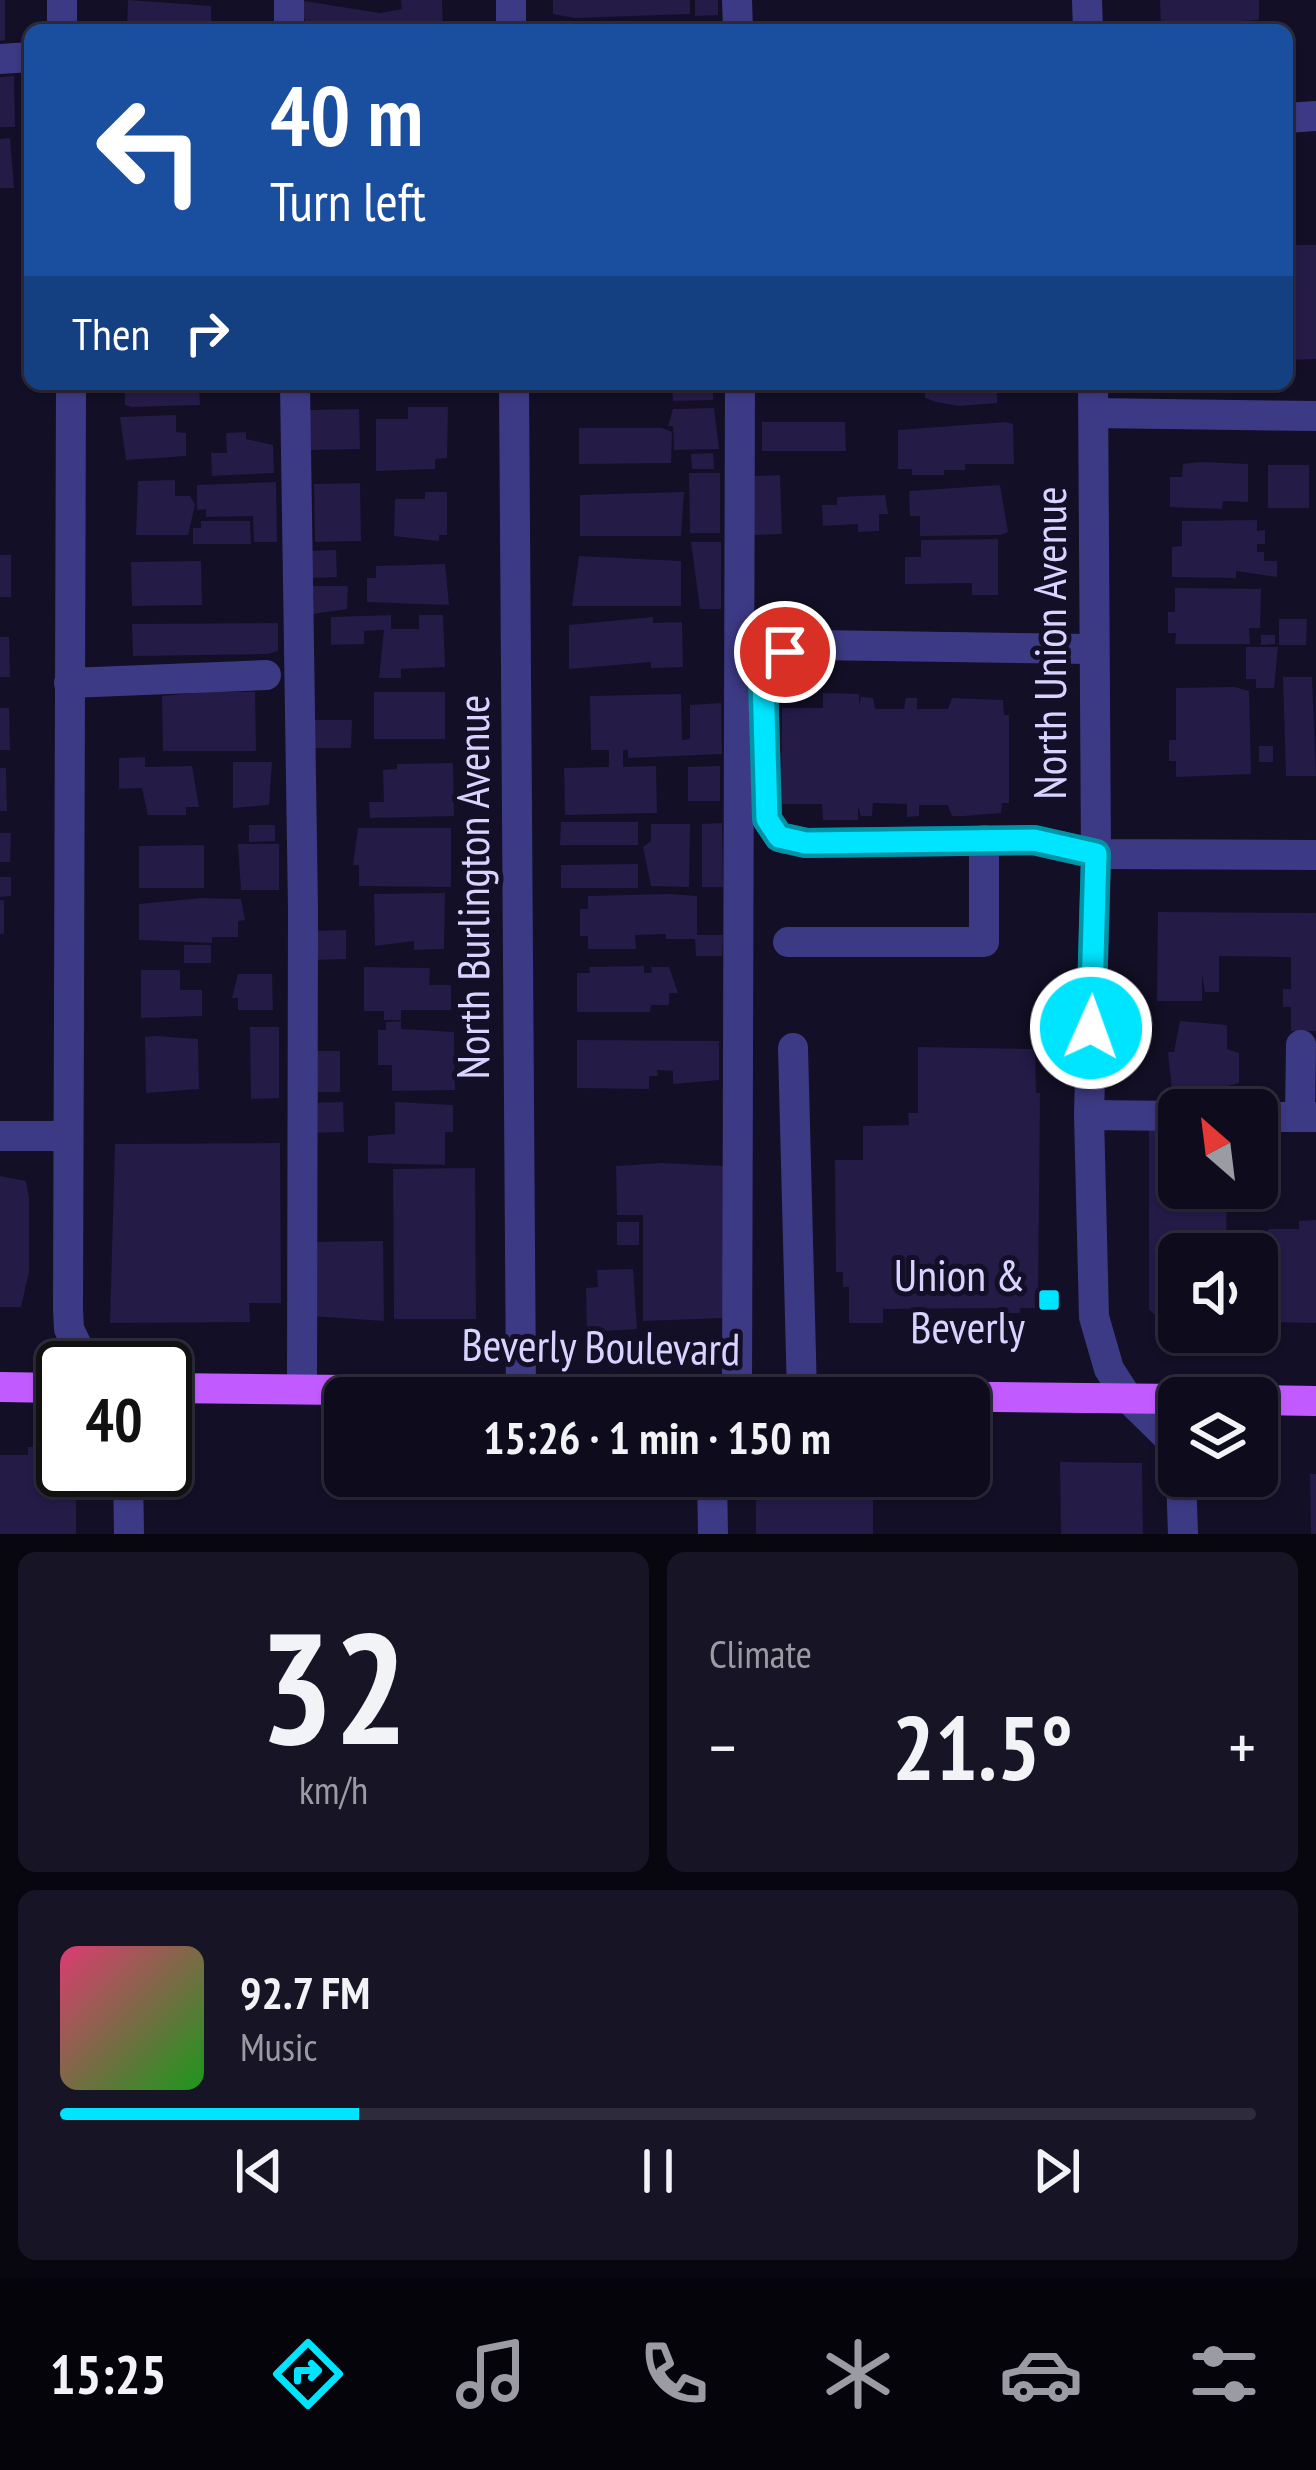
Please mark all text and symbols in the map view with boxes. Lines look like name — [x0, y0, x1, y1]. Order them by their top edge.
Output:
text: 40 m — [270, 60, 423, 169]
icon: left — [72, 72, 228, 228]
text: Turn left — [270, 166, 426, 236]
icon: right — [174, 300, 240, 366]
text: Then — [72, 304, 150, 362]
street label: North Union Avenue — [1020, 486, 1078, 800]
pin — [734, 601, 836, 703]
icon: arrive — [752, 619, 818, 685]
street label: North Burlington Avenue — [443, 695, 501, 1079]
position arrow — [1028, 965, 1154, 1091]
north arrow — [1158, 1089, 1278, 1209]
map controls — [1158, 1089, 1278, 1497]
button: sound — [1158, 1233, 1278, 1353]
place label: Union & Beverly — [894, 1245, 1025, 1355]
marker: Union & Beverly — [1036, 1287, 1062, 1313]
street label: Beverly Boulevard — [461, 1315, 741, 1377]
speed limit sign: 40 — [36, 1341, 192, 1497]
button: layers — [1158, 1377, 1278, 1497]
text: 15:26 · 1 min · 150 m — [483, 1408, 831, 1466]
text: 32 — [259, 1585, 408, 1787]
text: Climate — [709, 1628, 812, 1679]
text: 21.5° — [892, 1688, 1073, 1805]
text: − — [709, 1704, 736, 1789]
text: + — [1229, 1704, 1256, 1789]
text: km/h — [299, 1764, 368, 1815]
text: 92.7 FM — [240, 1963, 370, 2021]
text: Music — [240, 2021, 317, 2072]
icon: previous — [226, 2138, 292, 2204]
icon: pause — [625, 2138, 691, 2204]
icon: next — [1024, 2138, 1090, 2204]
icon: directions — [266, 2332, 350, 2416]
icon: music — [449, 2332, 533, 2416]
icon: phone — [632, 2332, 716, 2416]
icon: climate — [816, 2332, 900, 2416]
icon: car — [999, 2332, 1083, 2416]
icon: filters — [1182, 2332, 1266, 2416]
text: 15:25 — [50, 2339, 166, 2409]

